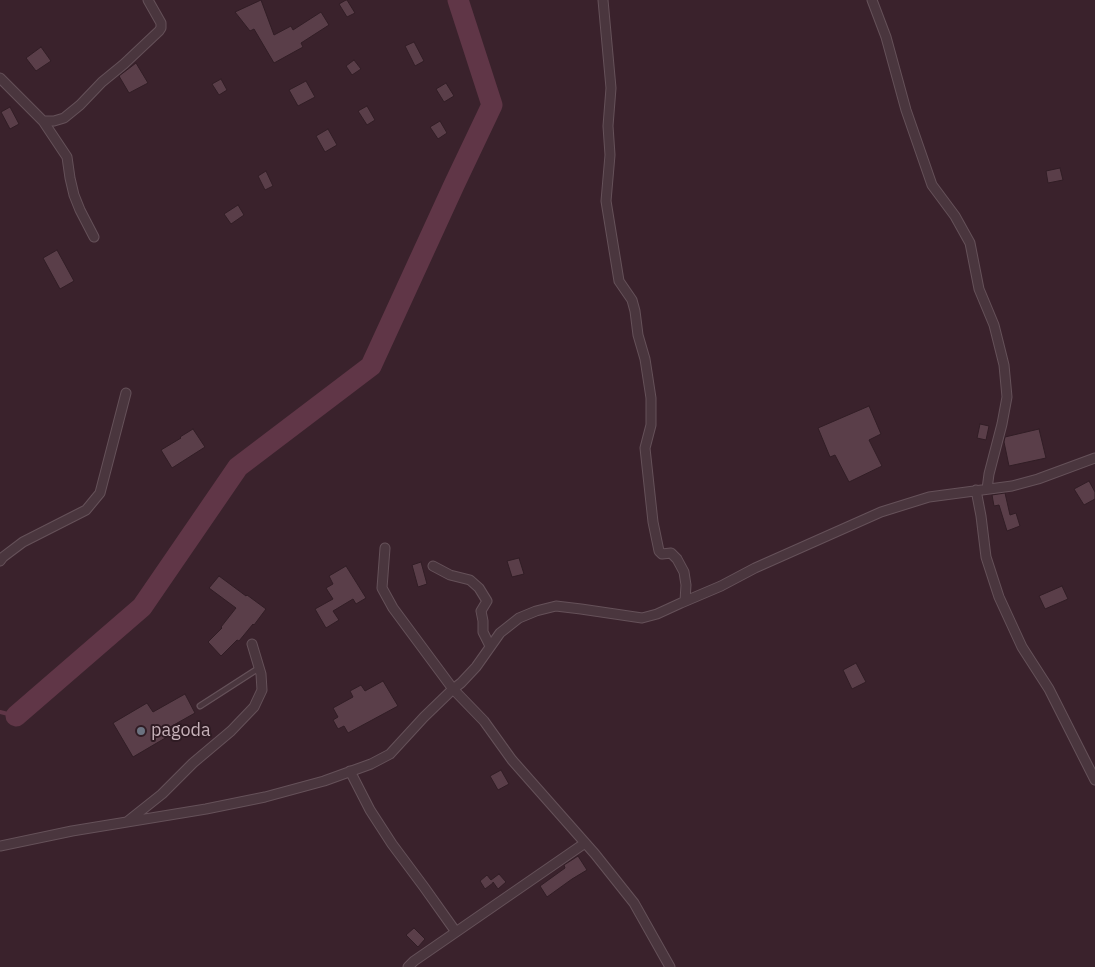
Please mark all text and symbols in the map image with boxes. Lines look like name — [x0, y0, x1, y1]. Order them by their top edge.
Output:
place label: pagoda — [151, 720, 211, 742]
marker: pagoda — [135, 725, 147, 737]

